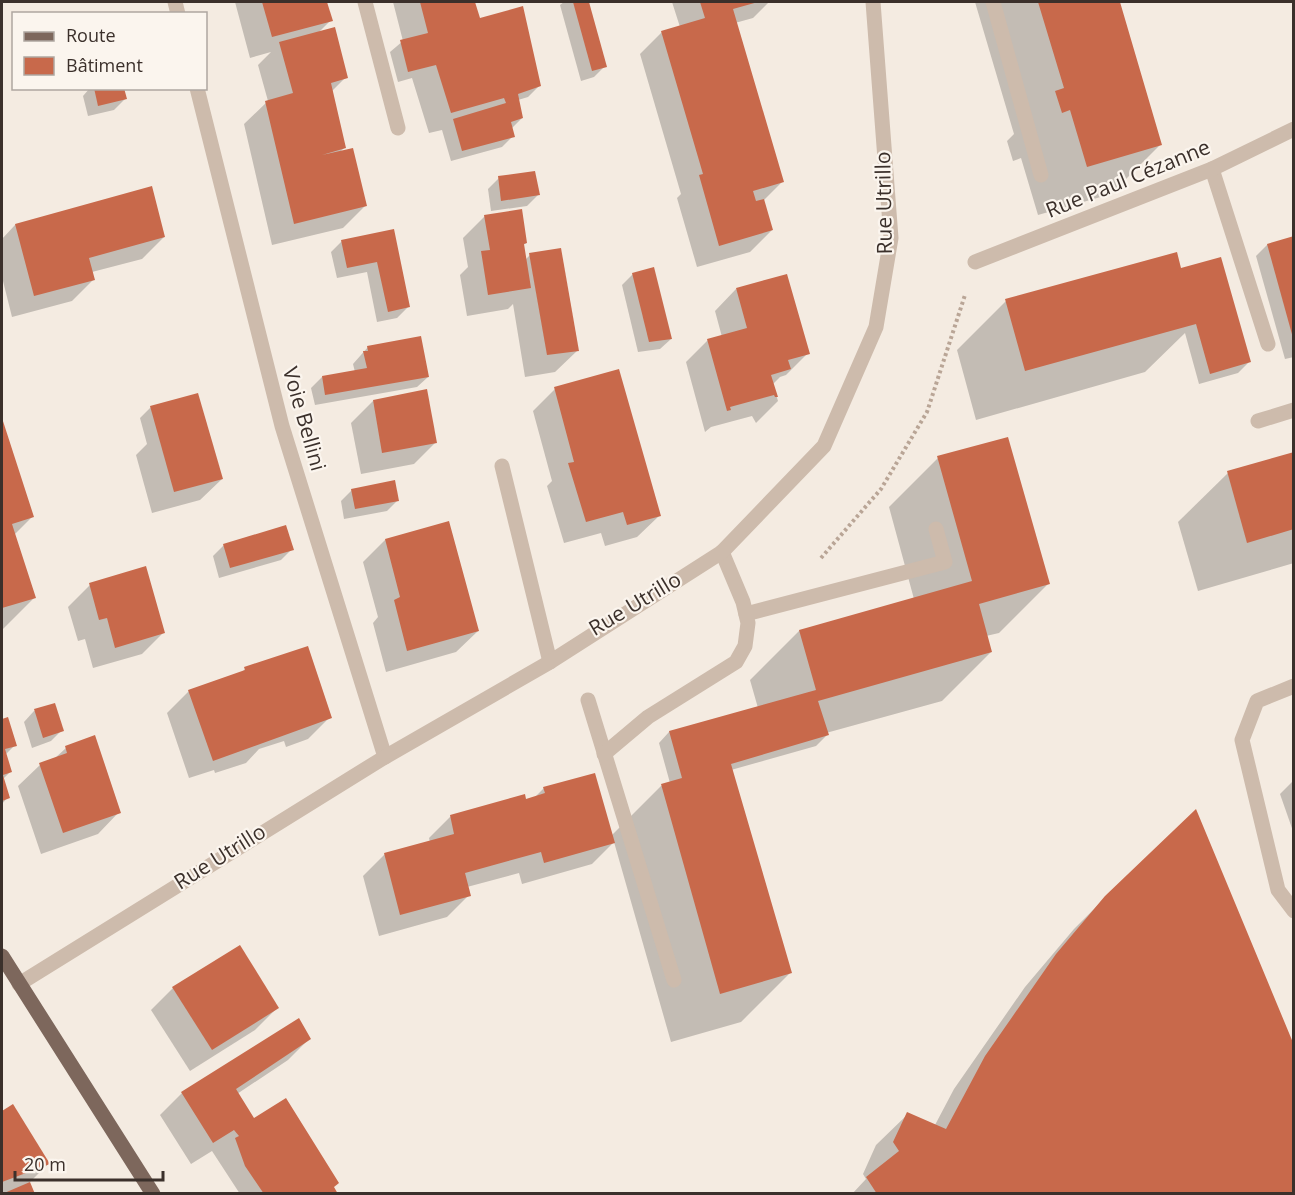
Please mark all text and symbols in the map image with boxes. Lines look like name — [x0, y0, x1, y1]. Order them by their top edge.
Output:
legend — [12, 12, 207, 90]
text: Route — [66, 23, 116, 47]
text: Bâtiment — [66, 53, 143, 77]
street label: Rue Paul Cézanne — [1041, 132, 1214, 224]
street label: Rue Utrillo — [868, 151, 898, 255]
street label: Voie Bellini — [277, 363, 333, 474]
street label: Rue Utrillo — [583, 565, 686, 642]
street label: Rue Utrillo — [168, 817, 271, 895]
scale bar — [15, 1144, 164, 1182]
text: 20 m — [24, 1152, 66, 1176]

